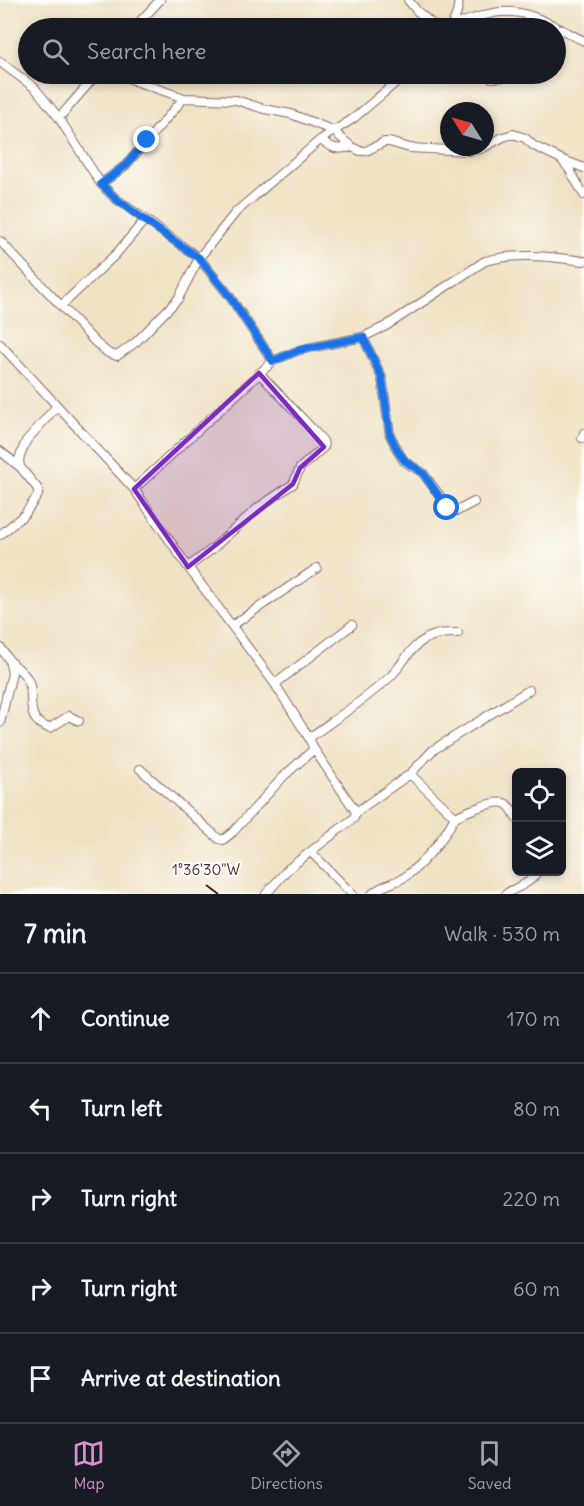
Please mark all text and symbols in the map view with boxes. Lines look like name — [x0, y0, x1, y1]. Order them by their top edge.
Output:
search box — [18, 18, 566, 84]
icon: search — [39, 35, 72, 68]
text: Search here — [87, 37, 206, 65]
north arrow — [440, 102, 494, 156]
route end — [133, 126, 159, 152]
route start — [433, 494, 459, 520]
map controls — [512, 768, 566, 876]
button: locate — [512, 768, 566, 822]
button: layers — [512, 822, 566, 876]
text: 1°36'30"W — [172, 860, 240, 879]
text: 7 min — [24, 917, 87, 950]
text: Walk · 530 m — [444, 921, 560, 946]
icon: ahead — [24, 1002, 57, 1035]
text: Continue — [81, 1004, 170, 1032]
text: 170 m — [507, 1006, 560, 1031]
icon: left — [24, 1092, 57, 1125]
text: Turn left — [81, 1094, 162, 1122]
text: 80 m — [513, 1096, 560, 1121]
icon: right — [24, 1182, 57, 1215]
text: Turn right — [81, 1184, 177, 1212]
text: 220 m — [503, 1186, 560, 1211]
icon: right — [24, 1272, 57, 1305]
text: Turn right — [81, 1274, 177, 1302]
text: 60 m — [513, 1276, 560, 1301]
icon: arrive — [24, 1362, 57, 1395]
text: Arrive at destination — [81, 1364, 281, 1392]
tab: Map — [72, 1437, 105, 1493]
tab: Directions — [250, 1437, 323, 1493]
tab: Saved — [468, 1437, 512, 1493]

